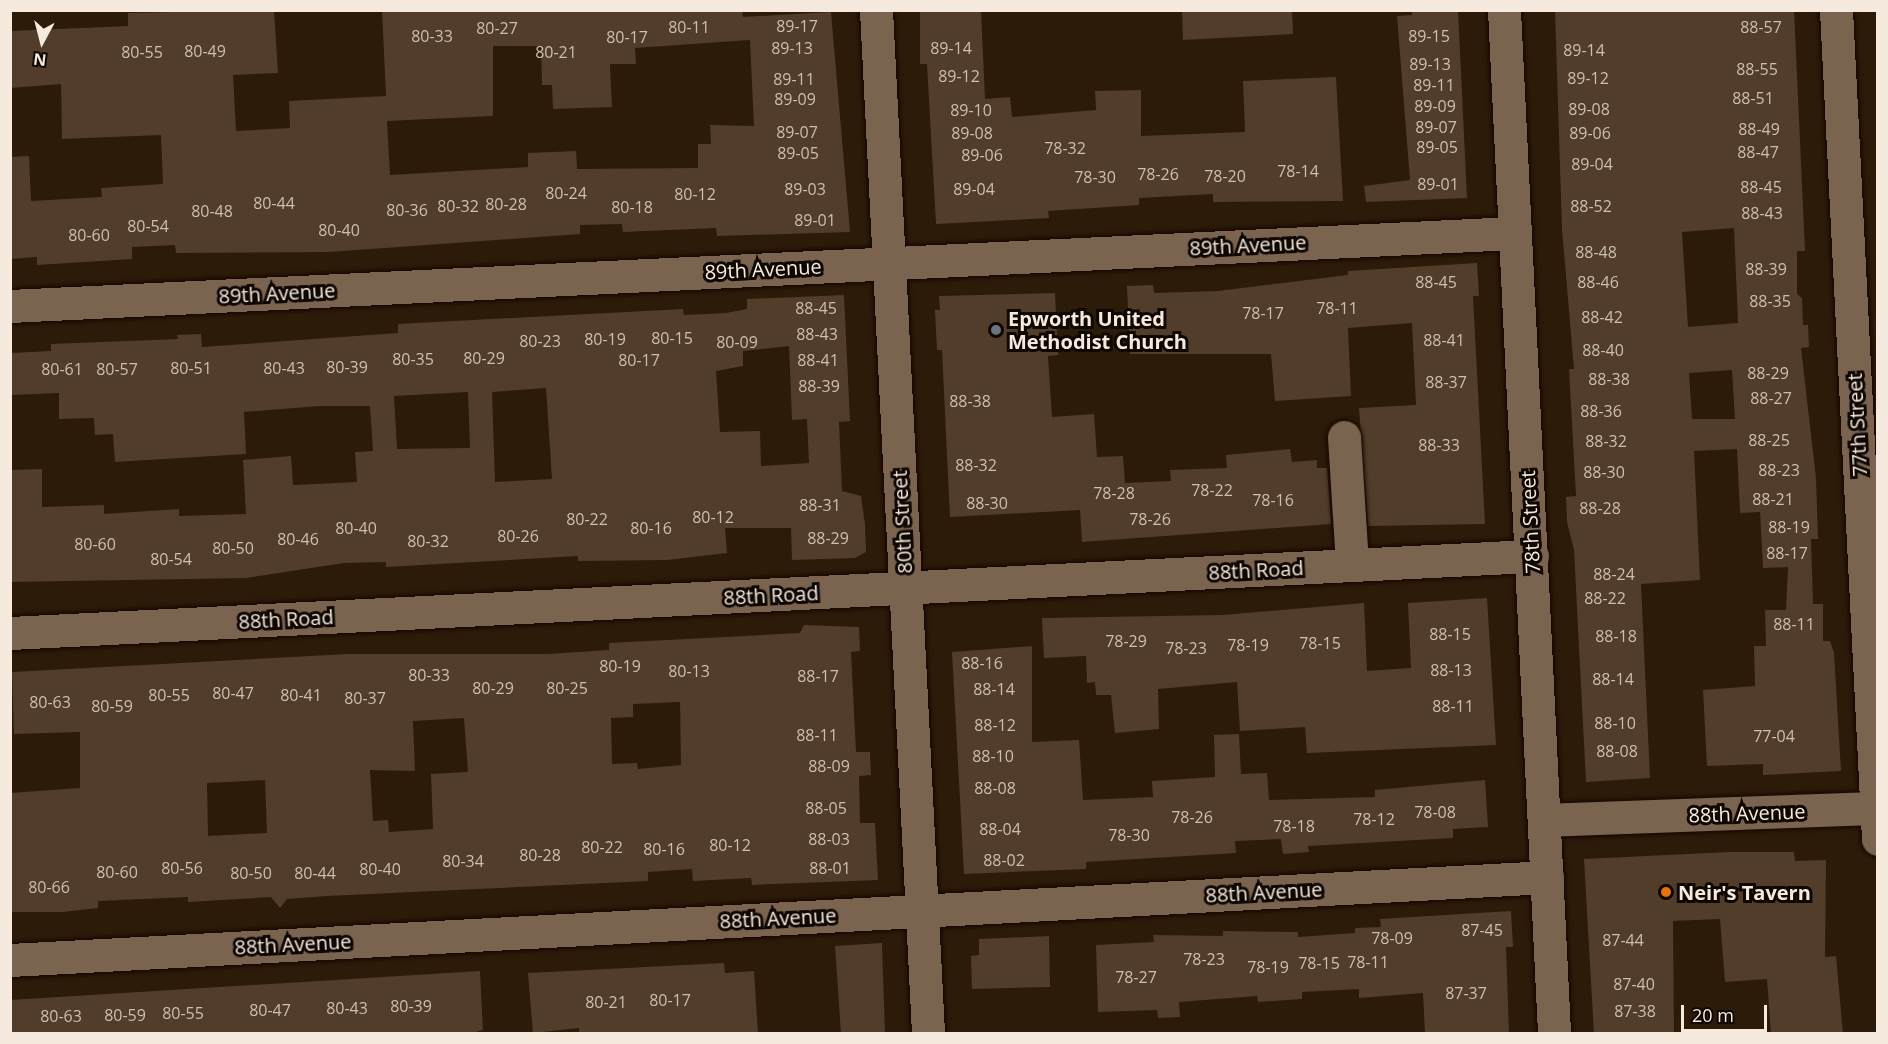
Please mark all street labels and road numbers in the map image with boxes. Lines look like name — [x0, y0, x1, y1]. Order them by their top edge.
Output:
street label: 89th Avenue — [1189, 230, 1307, 260]
street label: 89th Avenue — [704, 254, 822, 284]
street label: 89th Avenue — [218, 278, 336, 308]
street label: 77th Street — [1842, 373, 1872, 477]
street label: 80th Street — [887, 470, 917, 574]
street label: 78th Street — [1515, 470, 1545, 574]
street label: 88th Road — [1208, 556, 1304, 584]
street label: 88th Road — [723, 581, 819, 609]
street label: 88th Road — [238, 605, 334, 633]
street label: 88th Avenue — [1688, 799, 1806, 827]
street label: 88th Avenue — [1205, 877, 1323, 907]
street label: 88th Avenue — [719, 903, 837, 933]
street label: 88th Avenue — [234, 929, 352, 959]

